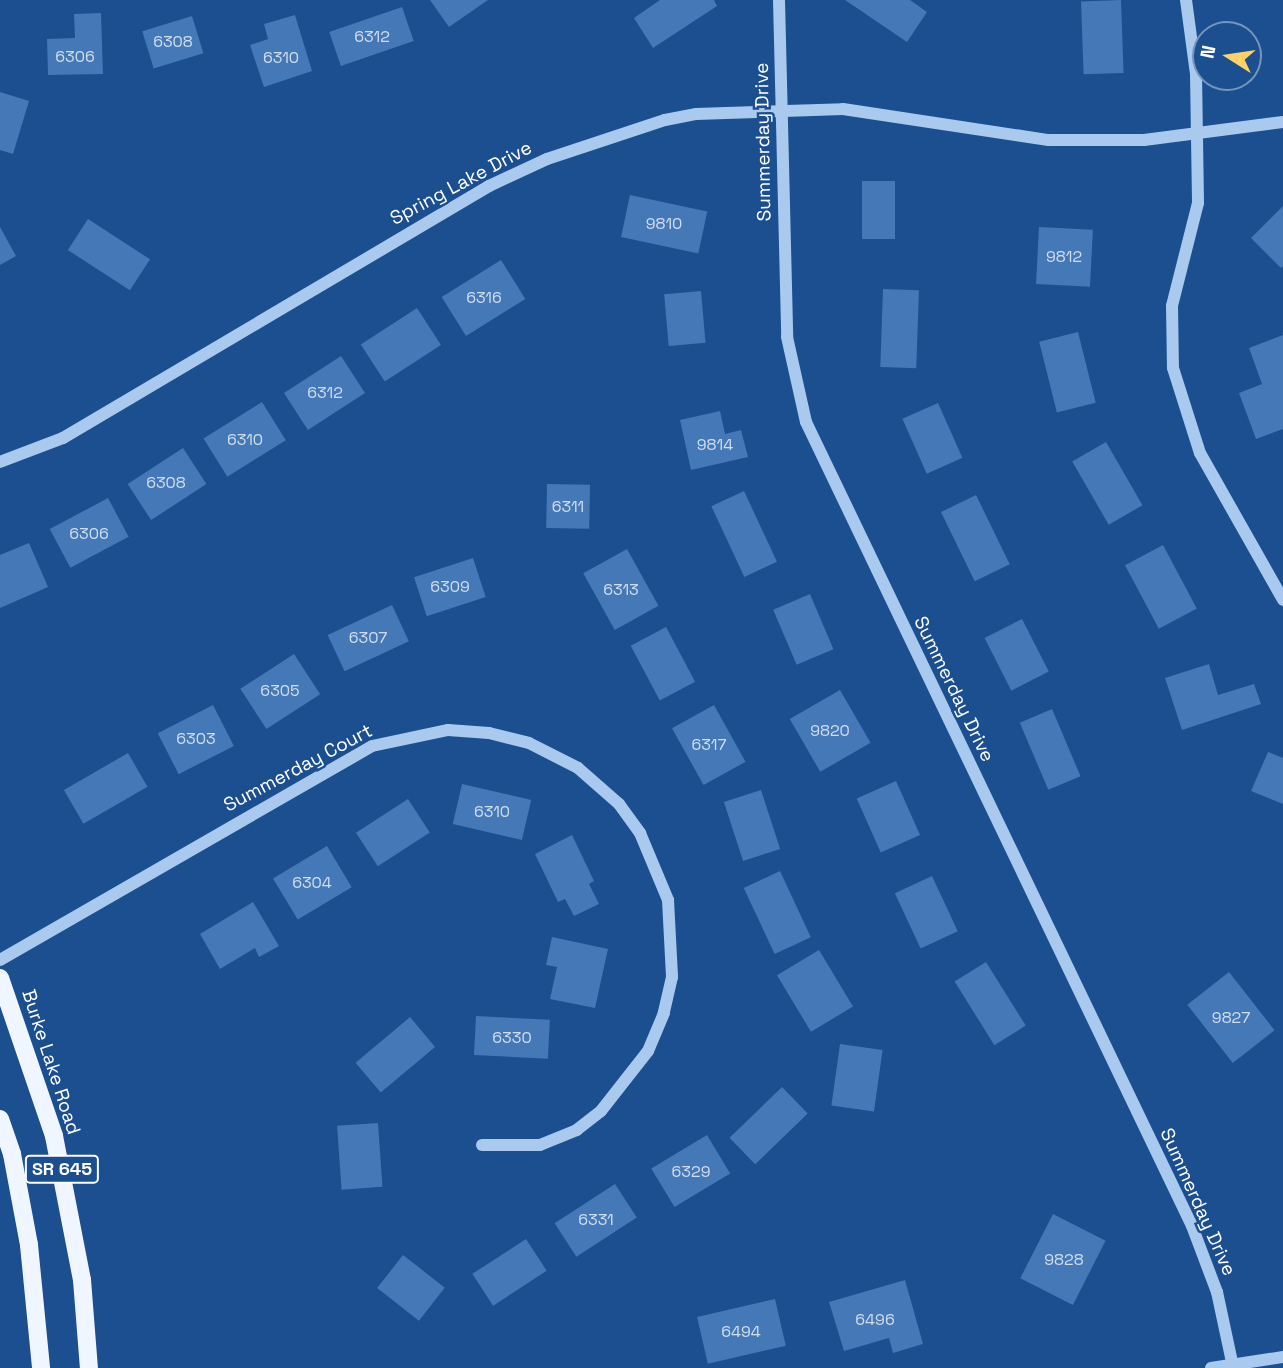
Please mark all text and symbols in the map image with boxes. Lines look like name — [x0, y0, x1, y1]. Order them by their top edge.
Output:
north arrow — [1192, 21, 1262, 91]
house number: 6312 — [354, 27, 390, 47]
house number: 6308 — [153, 32, 193, 52]
text: N — [1194, 43, 1221, 61]
house number: 6306 — [55, 47, 95, 67]
house number: 6310 — [263, 48, 299, 68]
street label: Summerday Drive — [750, 62, 776, 222]
street label: Spring Lake Drive — [386, 136, 536, 230]
house number: 9810 — [646, 214, 682, 234]
house number: 9812 — [1046, 247, 1082, 267]
house number: 6316 — [466, 288, 502, 308]
house number: 6312 — [307, 383, 343, 403]
house number: 6310 — [227, 430, 263, 450]
house number: 9814 — [697, 435, 733, 455]
house number: 6308 — [146, 473, 186, 493]
house number: 6311 — [552, 497, 584, 517]
house number: 6306 — [69, 524, 109, 544]
house number: 6309 — [430, 577, 470, 597]
house number: 6313 — [603, 580, 639, 600]
street label: Summerday Drive — [909, 613, 999, 765]
house number: 6307 — [349, 628, 387, 648]
house number: 6305 — [260, 681, 300, 701]
street label: Summerday Court — [220, 719, 376, 817]
house number: 9820 — [810, 721, 850, 741]
house number: 6303 — [176, 729, 216, 749]
house number: 6317 — [692, 735, 726, 755]
house number: 6310 — [474, 802, 510, 822]
house number: 6304 — [292, 873, 332, 893]
street label: Burke Lake Road — [17, 987, 85, 1137]
house number: 9827 — [1212, 1008, 1250, 1028]
house number: 6330 — [492, 1028, 532, 1048]
street label: Summerday Drive — [1155, 1125, 1241, 1279]
road number: SR 645 — [24, 1154, 100, 1184]
house number: 6329 — [672, 1162, 710, 1182]
house number: 6331 — [578, 1210, 614, 1230]
house number: 9828 — [1044, 1250, 1084, 1270]
house number: 6496 — [855, 1310, 895, 1330]
house number: 6494 — [721, 1322, 761, 1342]

